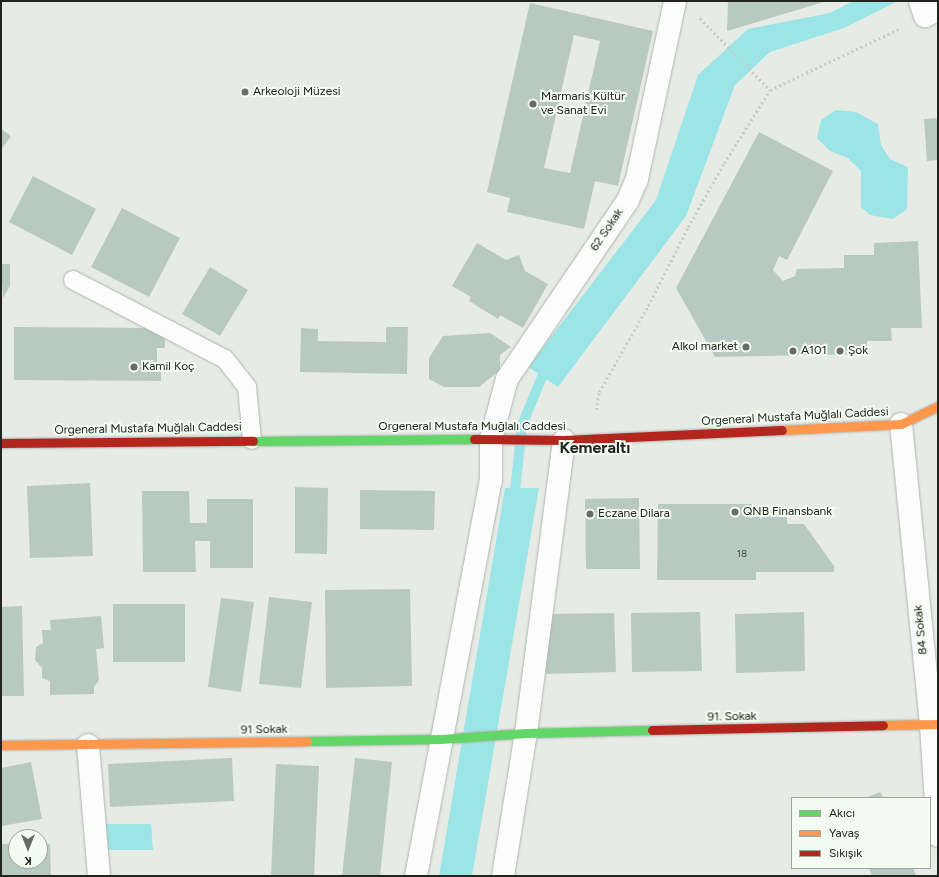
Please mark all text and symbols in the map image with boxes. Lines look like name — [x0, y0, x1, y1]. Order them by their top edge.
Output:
place label: Arkeoloji Müzesi — [253, 85, 341, 99]
marker: Arkeoloji Müzesi — [240, 87, 250, 97]
place label: Marmaris Kültür ve Sanat Evi — [541, 90, 625, 118]
marker: Marmaris Kültür ve Sanat Evi — [528, 99, 538, 109]
street label: 62 Sokak — [587, 206, 627, 254]
place label: Alkol market — [672, 340, 738, 354]
marker: Alkol market — [741, 342, 751, 352]
place label: A101 — [801, 344, 827, 358]
place label: Şok — [848, 344, 868, 358]
marker: A101 — [788, 346, 798, 356]
marker: Şok — [835, 346, 845, 356]
place label: Kamil Koç — [142, 360, 195, 374]
marker: Kamil Koç — [129, 362, 139, 372]
street label: Orgeneral Mustafa Muğlalı Caddesi — [701, 405, 889, 429]
street label: Orgeneral Mustafa Muğlalı Caddesi — [54, 420, 242, 438]
street label: Orgeneral Mustafa Muğlalı Caddesi — [378, 420, 566, 434]
district label: Kemeraltı — [559, 438, 631, 458]
place label: QNB Finansbank — [743, 505, 832, 519]
place label: Eczane Dilara — [598, 507, 670, 521]
marker: QNB Finansbank — [730, 507, 740, 517]
marker: Eczane Dilara — [585, 509, 595, 519]
house number: 18 — [737, 548, 747, 560]
street label: 84 Sokak — [911, 605, 931, 655]
street label: 91. Sokak — [707, 709, 757, 725]
street label: 91 Sokak — [241, 722, 287, 738]
legend — [791, 797, 931, 869]
text: Akıcı — [829, 806, 855, 820]
text: Yavaş — [829, 826, 859, 840]
north arrow — [8, 829, 48, 869]
text: Sıkışık — [829, 846, 862, 860]
text: K — [24, 854, 32, 867]

